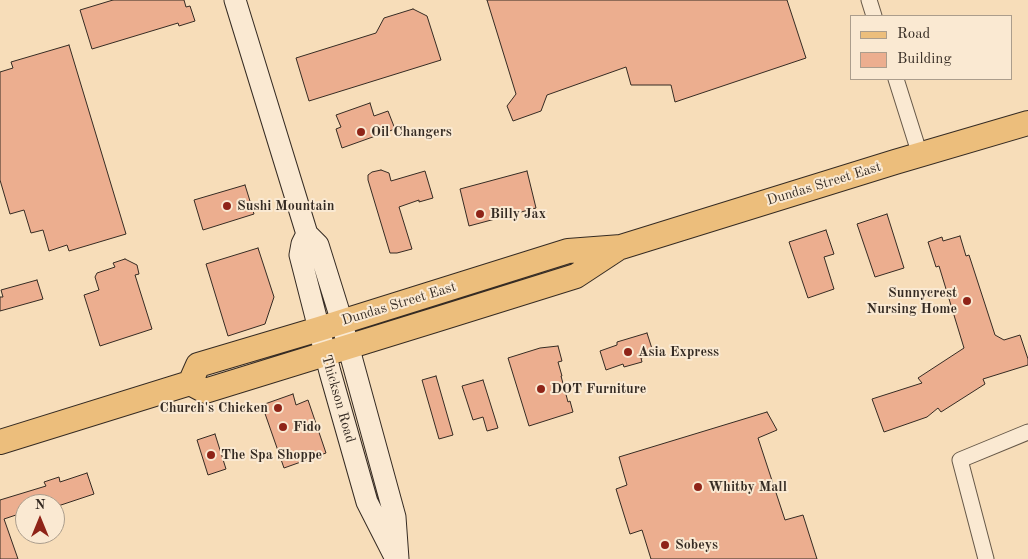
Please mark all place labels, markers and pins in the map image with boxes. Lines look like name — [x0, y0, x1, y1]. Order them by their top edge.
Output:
place label: Oil Changers — [371, 124, 452, 140]
marker: Oil Changers — [355, 126, 367, 138]
place label: Sushi Mountain — [237, 198, 334, 214]
marker: Sushi Mountain — [221, 200, 233, 212]
place label: Billy Jax — [490, 206, 546, 222]
marker: Billy Jax — [474, 208, 486, 220]
place label: Sunnycrest Nursing Home — [867, 285, 957, 318]
marker: Sunnycrest Nursing Home — [961, 295, 973, 307]
place label: Asia Express — [638, 344, 719, 360]
marker: Asia Express — [622, 346, 634, 358]
place label: DOT Furniture — [551, 381, 646, 397]
marker: DOT Furniture — [535, 383, 547, 395]
place label: Church's Chicken — [159, 400, 268, 416]
marker: Church's Chicken — [272, 402, 284, 414]
place label: Fido — [293, 419, 321, 435]
marker: Fido — [277, 421, 289, 433]
place label: The Spa Shoppe — [221, 447, 322, 463]
marker: The Spa Shoppe — [205, 449, 217, 461]
place label: Whitby Mall — [708, 479, 787, 495]
marker: Whitby Mall — [692, 481, 704, 493]
place label: Sobeys — [675, 537, 718, 553]
marker: Sobeys — [659, 539, 671, 551]

